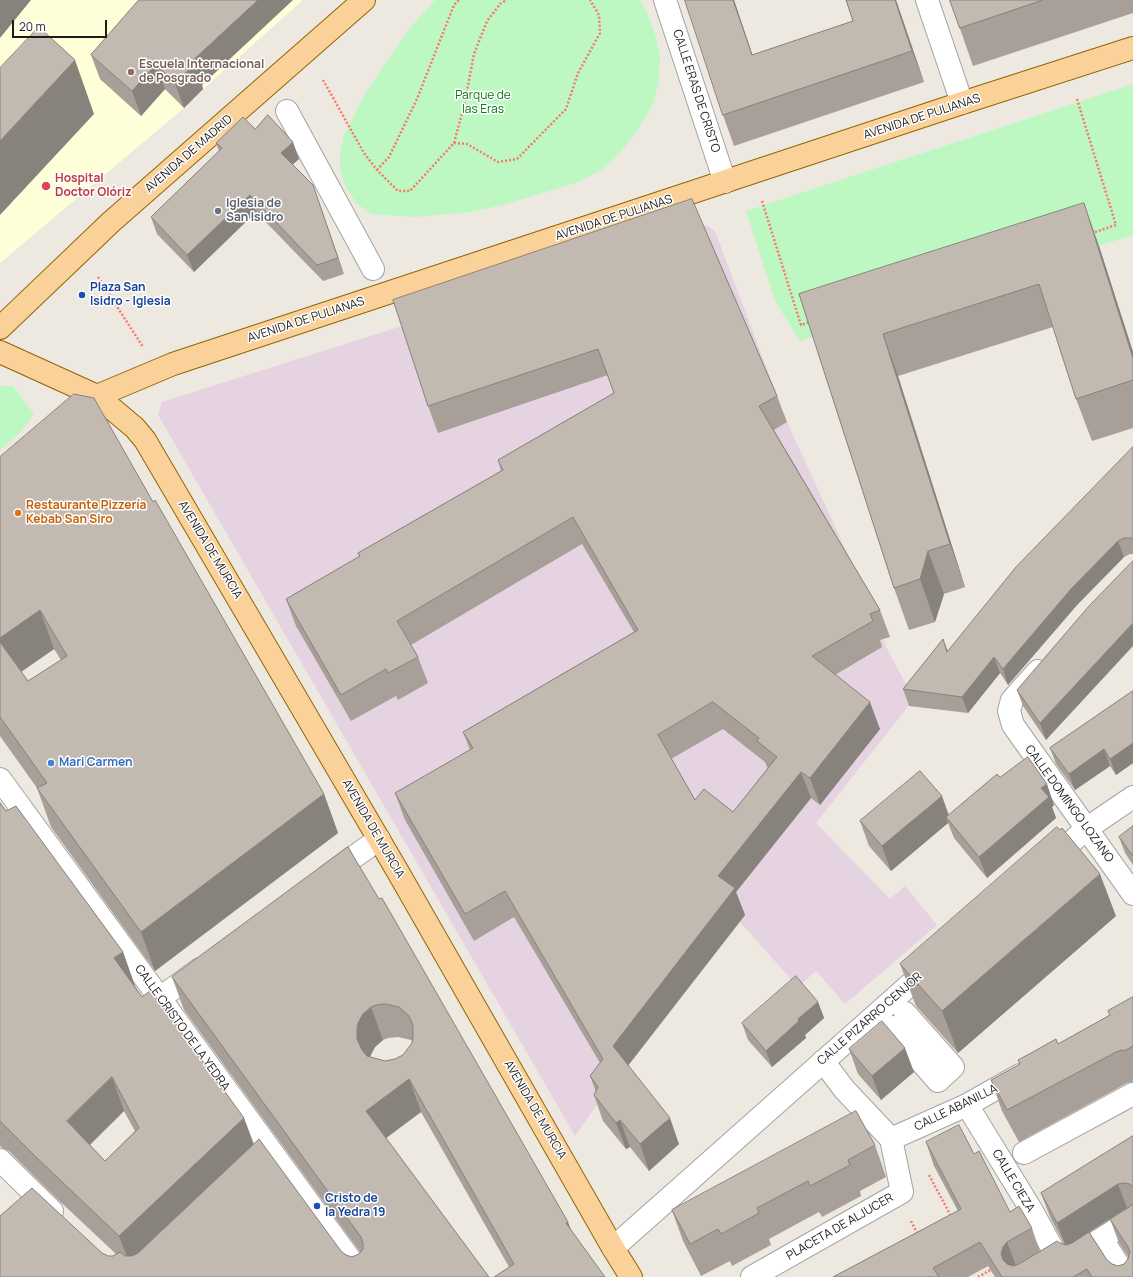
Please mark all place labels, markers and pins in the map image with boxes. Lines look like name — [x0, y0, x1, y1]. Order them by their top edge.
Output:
place label: Escuela Internacional de Posgrado — [139, 58, 264, 86]
marker: Escuela Internacional de Posgrado — [126, 67, 136, 77]
place label: Hospital Doctor Olóriz — [55, 172, 132, 200]
marker: Hospital Doctor Olóriz — [40, 180, 52, 192]
place label: Iglesia de San Isidro — [226, 197, 283, 225]
marker: Iglesia de San Isidro — [213, 206, 223, 216]
place label: Plaza San Isidro - Iglesia — [90, 281, 171, 309]
marker: Plaza San Isidro - Iglesia — [77, 290, 87, 300]
place label: Restaurante Pizzería Kebab San Siro — [26, 499, 146, 527]
marker: Restaurante Pizzería Kebab San Siro — [13, 508, 23, 518]
place label: Mari Carmen — [59, 756, 133, 770]
marker: Mari Carmen — [46, 758, 56, 768]
place label: Cristo de la Yedra 19 — [325, 1192, 385, 1220]
marker: Cristo de la Yedra 19 — [312, 1201, 322, 1211]

